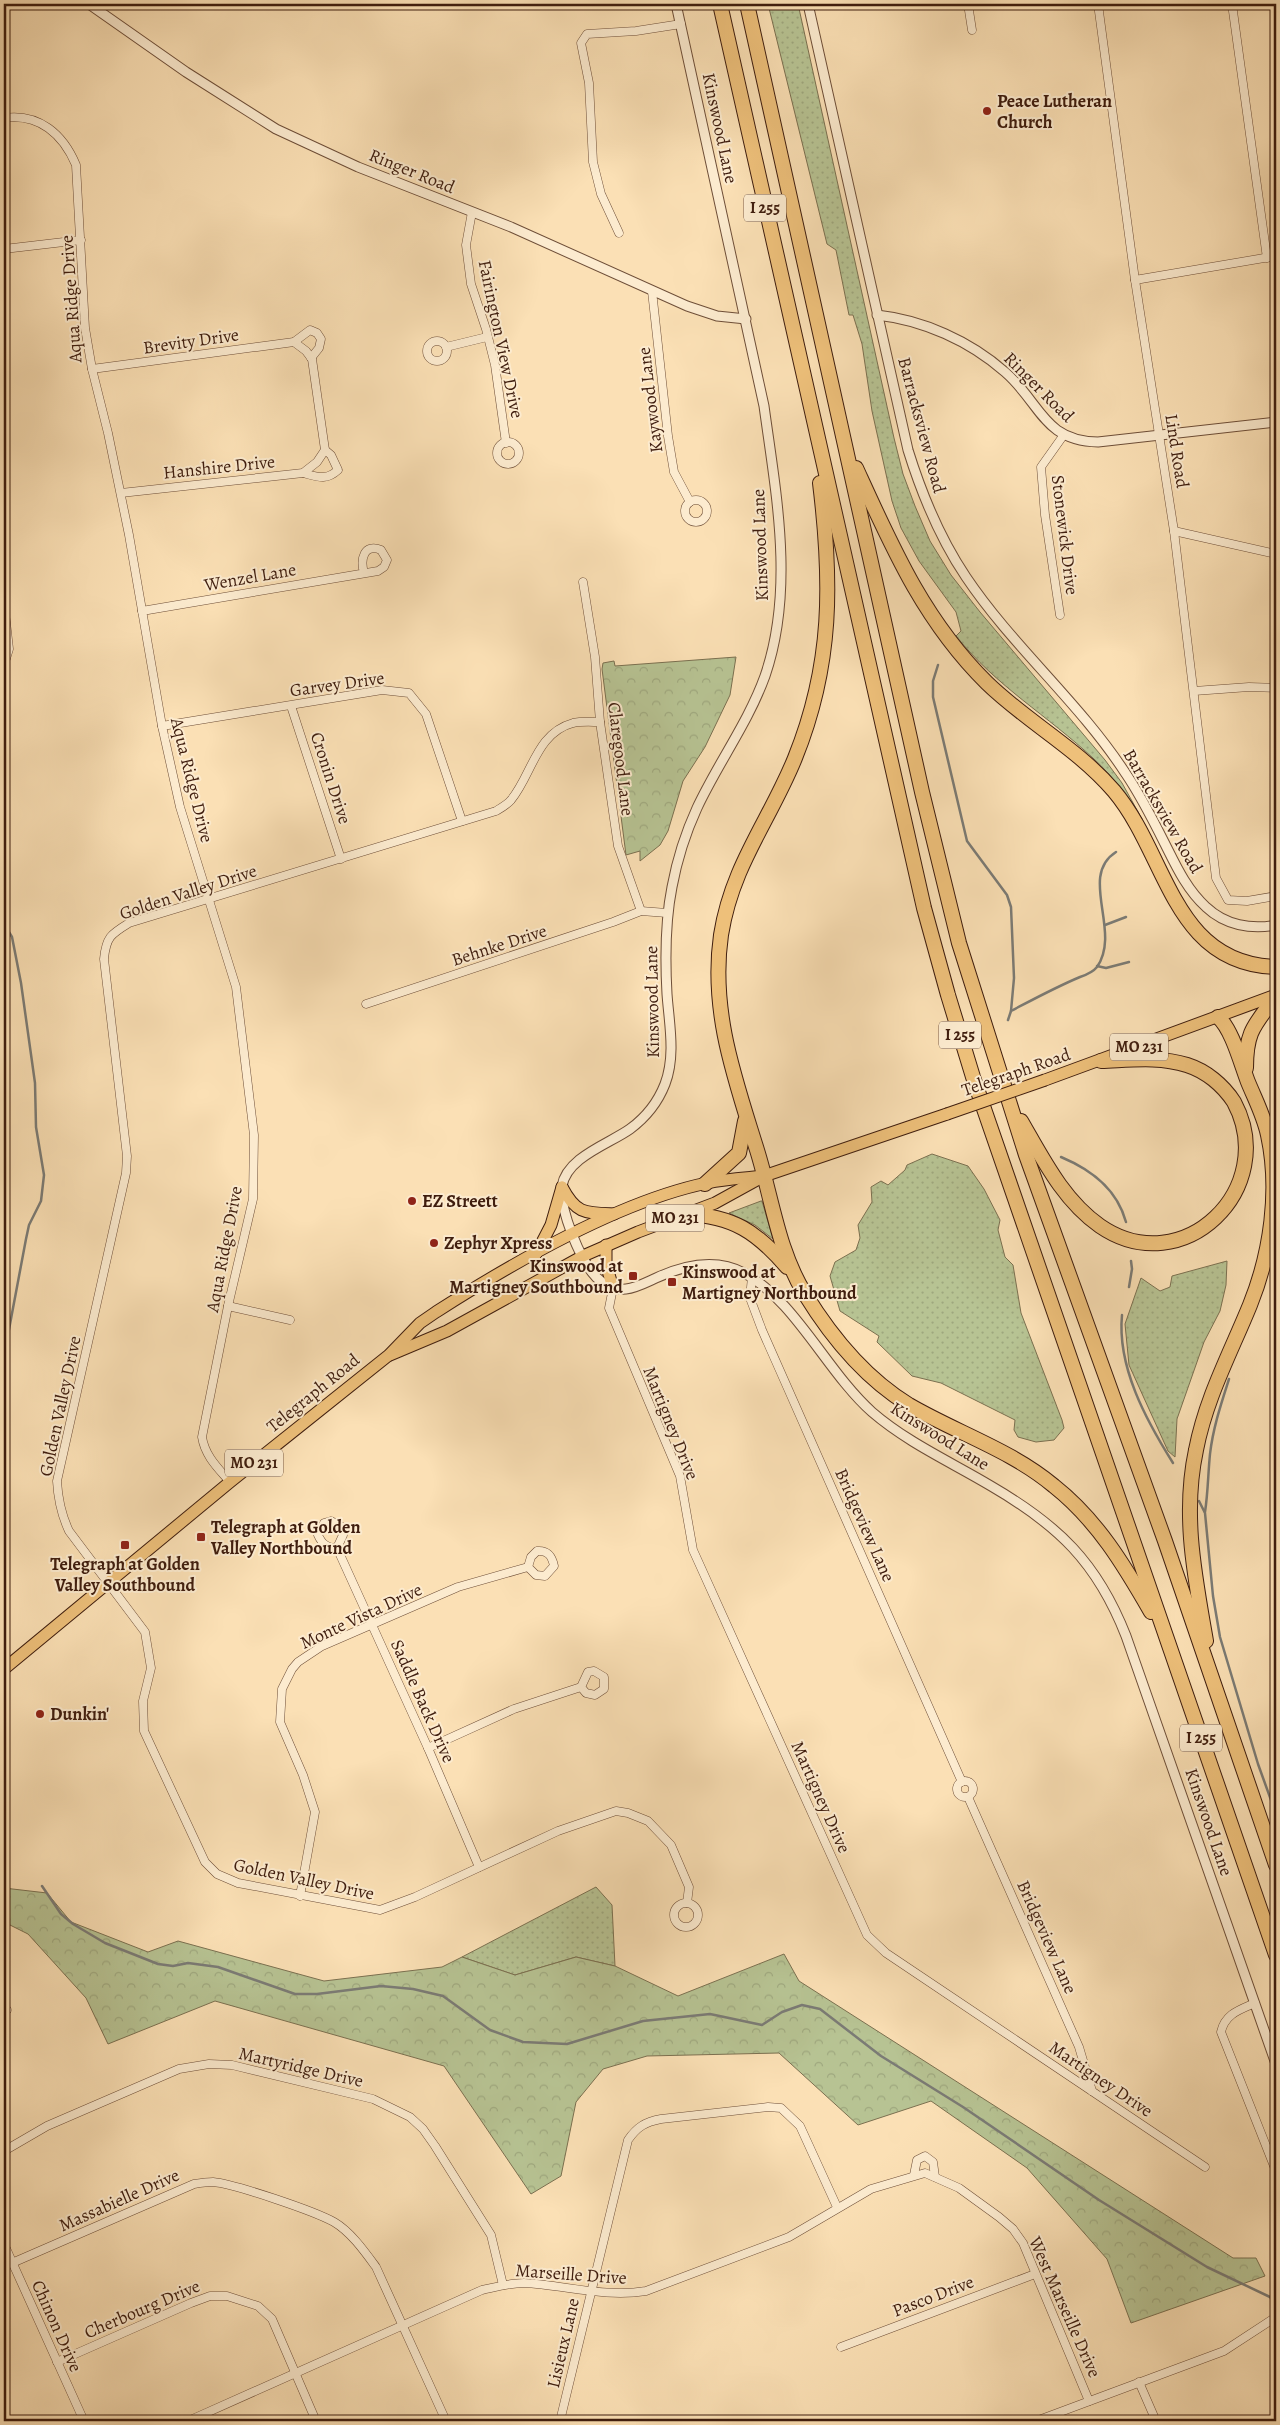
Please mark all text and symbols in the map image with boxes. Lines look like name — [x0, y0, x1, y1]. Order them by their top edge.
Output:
street label: Kinswood Lane — [697, 70, 743, 186]
place label: Peace Lutheran Church — [997, 89, 1112, 134]
marker: Peace Lutheran Church — [981, 105, 993, 117]
street label: Ringer Road — [365, 143, 459, 199]
road number: I 255 — [744, 194, 786, 222]
street label: Aqua Ridge Drive — [55, 234, 87, 365]
street label: Fairington View Drive — [473, 258, 529, 420]
street label: Brevity Drive — [142, 322, 240, 360]
street label: Kaywood Lane — [632, 346, 668, 454]
street label: Ringer Road — [998, 346, 1080, 428]
street label: Barracksview Road — [892, 354, 952, 496]
street label: Lind Road — [1159, 412, 1195, 490]
street label: Hanshire Drive — [162, 449, 276, 485]
street label: Stonewick Drive — [1046, 474, 1084, 596]
street label: Kinswood Lane — [746, 488, 774, 602]
street label: Wenzel Lane — [201, 557, 298, 597]
street label: Garvey Drive — [288, 665, 386, 703]
street label: Claregood Lane — [602, 701, 640, 817]
street label: Aqua Ridge Drive — [165, 714, 219, 845]
street label: Cronin Drive — [305, 729, 357, 827]
street label: Barracksview Road — [1118, 744, 1209, 878]
street label: Golden Valley Drive — [116, 859, 260, 925]
street label: Behnke Drive — [448, 918, 550, 972]
street label: Kinswood Lane — [639, 946, 665, 1058]
road number: I 255 — [939, 1022, 981, 1048]
road number: MO 231 — [1110, 1034, 1168, 1060]
street label: Telegraph Road — [958, 1042, 1074, 1102]
street label: Aqua Ridge Drive — [200, 1184, 248, 1315]
place label: EZ Streett — [422, 1189, 498, 1213]
marker: EZ Streett — [406, 1195, 418, 1207]
road number: MO 231 — [646, 1204, 704, 1232]
place label: Zephyr Xpress — [444, 1231, 552, 1255]
marker: Zephyr Xpress — [428, 1237, 440, 1249]
place label: Kinswood at Martigney Southbound — [449, 1254, 623, 1299]
place label: Kinswood at Martigney Northbound — [682, 1260, 857, 1305]
marker: Kinswood at Martigney Southbound — [627, 1270, 639, 1282]
marker: Kinswood at Martigney Northbound — [666, 1276, 678, 1288]
street label: Golden Valley Drive — [33, 1334, 87, 1478]
street label: Telegraph Road — [261, 1348, 365, 1438]
street label: Martigney Drive — [637, 1363, 705, 1483]
street label: Kinswood Lane — [886, 1396, 994, 1476]
road number: MO 231 — [225, 1450, 283, 1476]
street label: Bridgeview Lane — [829, 1464, 901, 1586]
place label: Telegraph at Golden Valley Northbound — [210, 1515, 361, 1560]
marker: Telegraph at Golden Valley Northbound — [195, 1531, 207, 1543]
marker: Telegraph at Golden Valley Southbound — [119, 1539, 131, 1551]
place label: Telegraph at Golden Valley Southbound — [50, 1552, 200, 1597]
street label: Monte Vista Drive — [296, 1577, 426, 1655]
street label: Saddle Back Drive — [385, 1636, 461, 1766]
place label: Dunkin' — [50, 1702, 109, 1726]
marker: Dunkin' — [34, 1708, 46, 1720]
road number: I 255 — [1180, 1725, 1222, 1752]
street label: Martigney Drive — [786, 1737, 856, 1857]
street label: Kinswood Lane — [1179, 1765, 1239, 1879]
street label: Golden Valley Drive — [232, 1852, 376, 1906]
street label: Bridgeview Lane — [1011, 1876, 1083, 1998]
street label: Martigney Drive — [1044, 2035, 1158, 2123]
street label: Martyridge Drive — [236, 2041, 366, 2093]
street label: Massabielle Drive — [55, 2163, 183, 2237]
street label: West Marseille Drive — [1023, 2232, 1107, 2381]
street label: Marseille Drive — [515, 2258, 627, 2290]
street label: Pasco Drive — [889, 2269, 977, 2323]
street label: Cherbourg Drive — [80, 2274, 204, 2344]
street label: Chinon Drive — [26, 2276, 88, 2376]
street label: Lisieux Lane — [541, 2296, 585, 2390]

